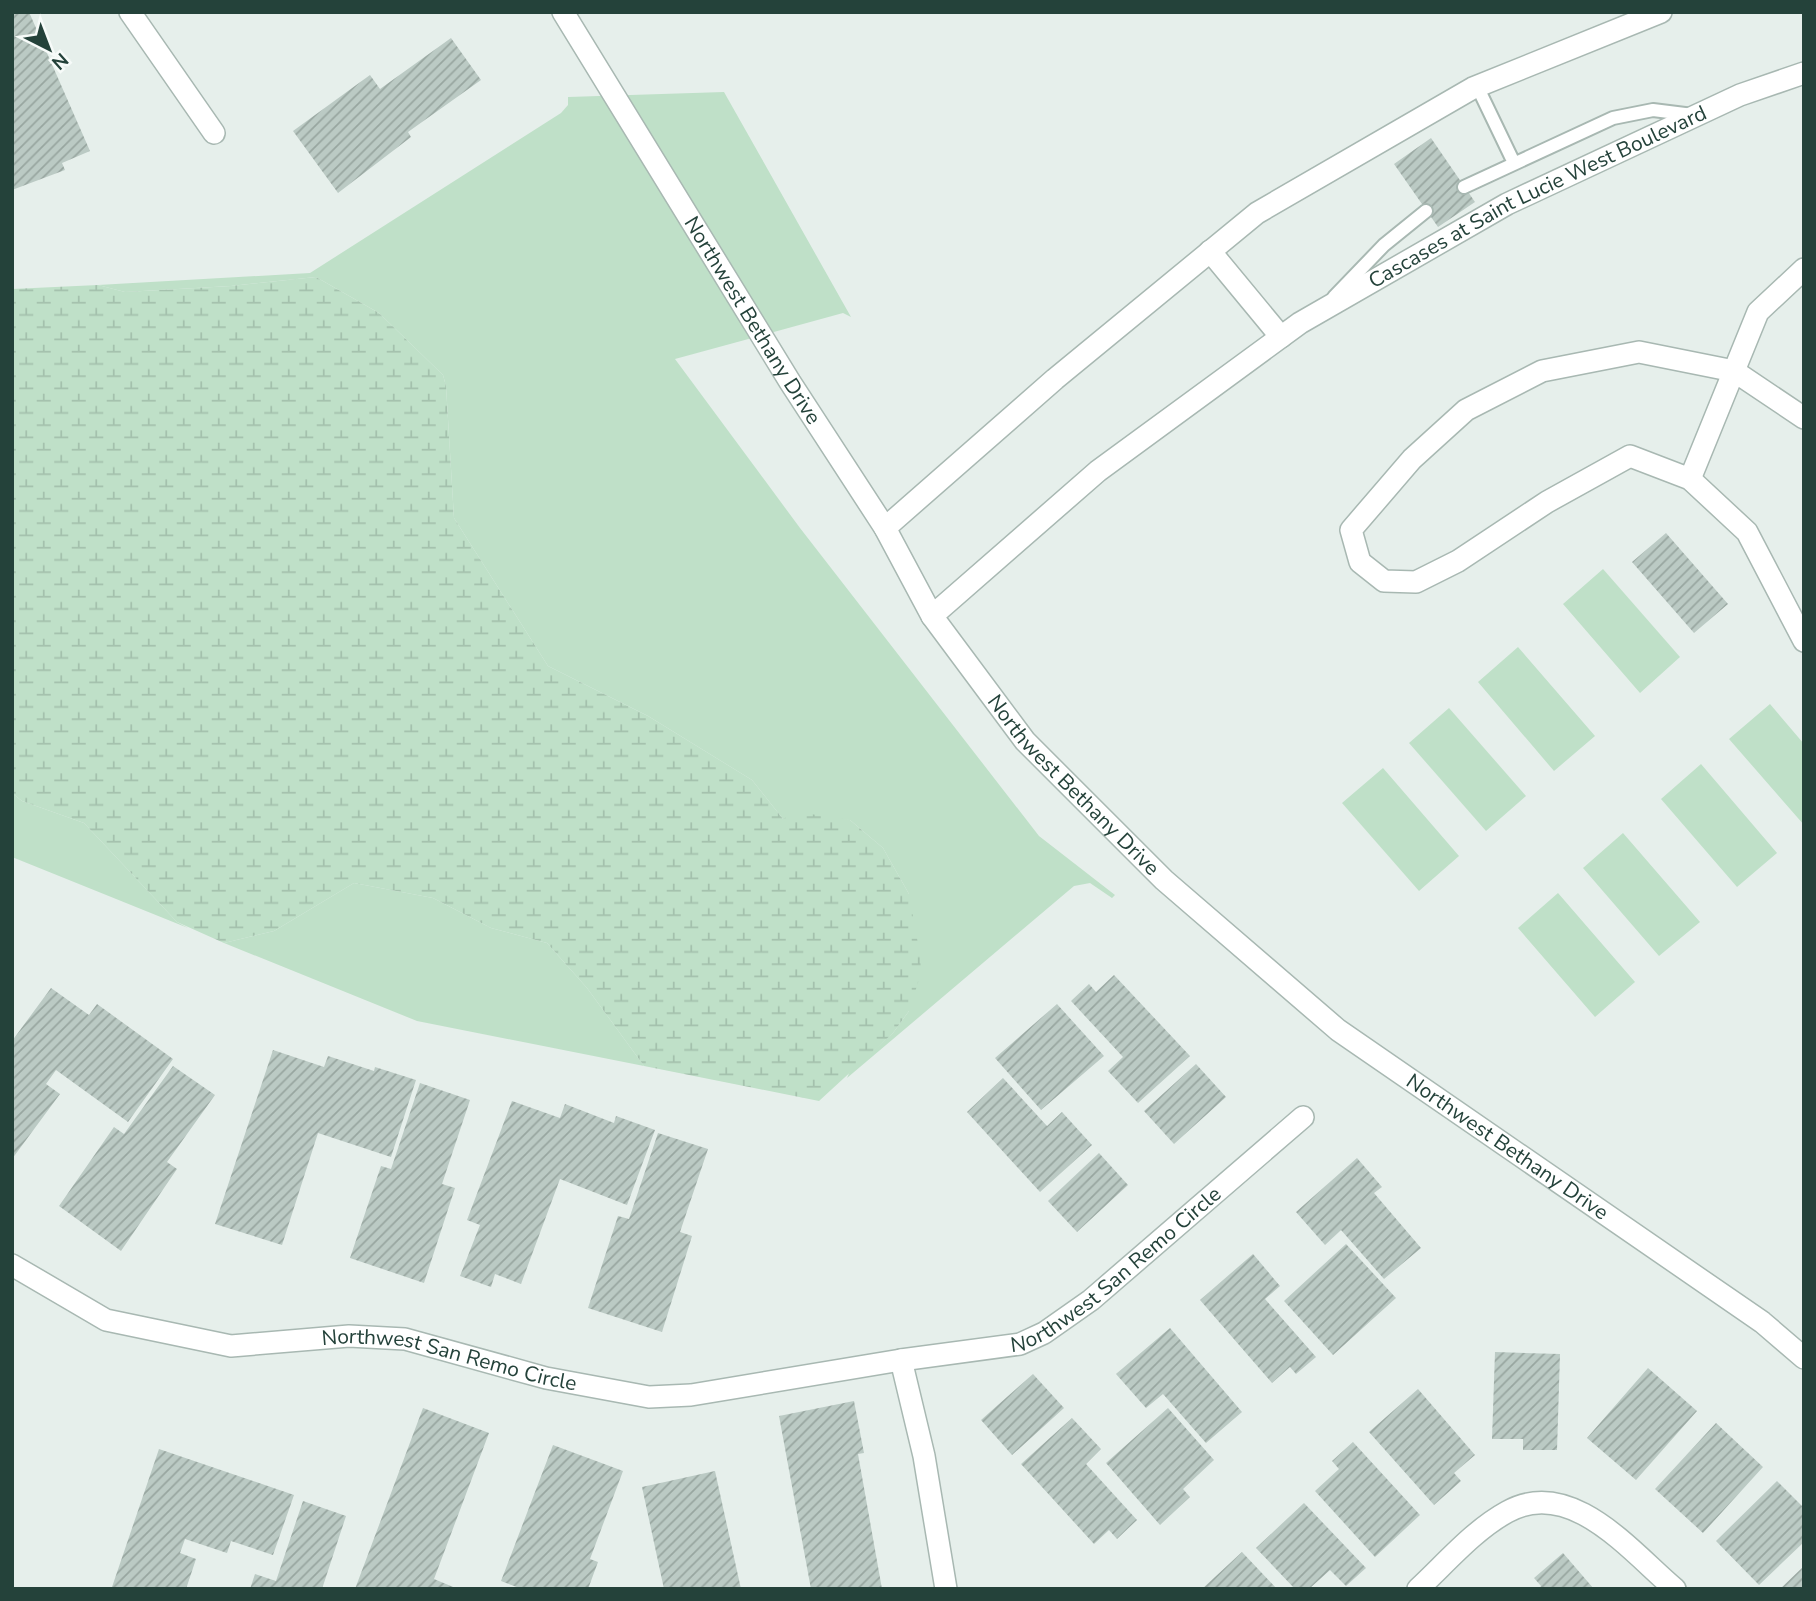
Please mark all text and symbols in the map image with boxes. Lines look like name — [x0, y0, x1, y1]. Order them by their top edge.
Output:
north arrow — [14, 14, 84, 84]
text: N — [46, 46, 74, 75]
street label: Cascases at Saint Lucie West Boulevard — [1363, 99, 1711, 295]
street label: Northwest Bethany Drive — [678, 211, 828, 430]
street label: Northwest Bethany Drive — [981, 689, 1166, 882]
street label: Northwest Bethany Drive — [1401, 1067, 1614, 1226]
street label: Northwest San Remo Circle — [1009, 1180, 1227, 1359]
street label: Northwest San Remo Circle — [320, 1322, 579, 1397]

